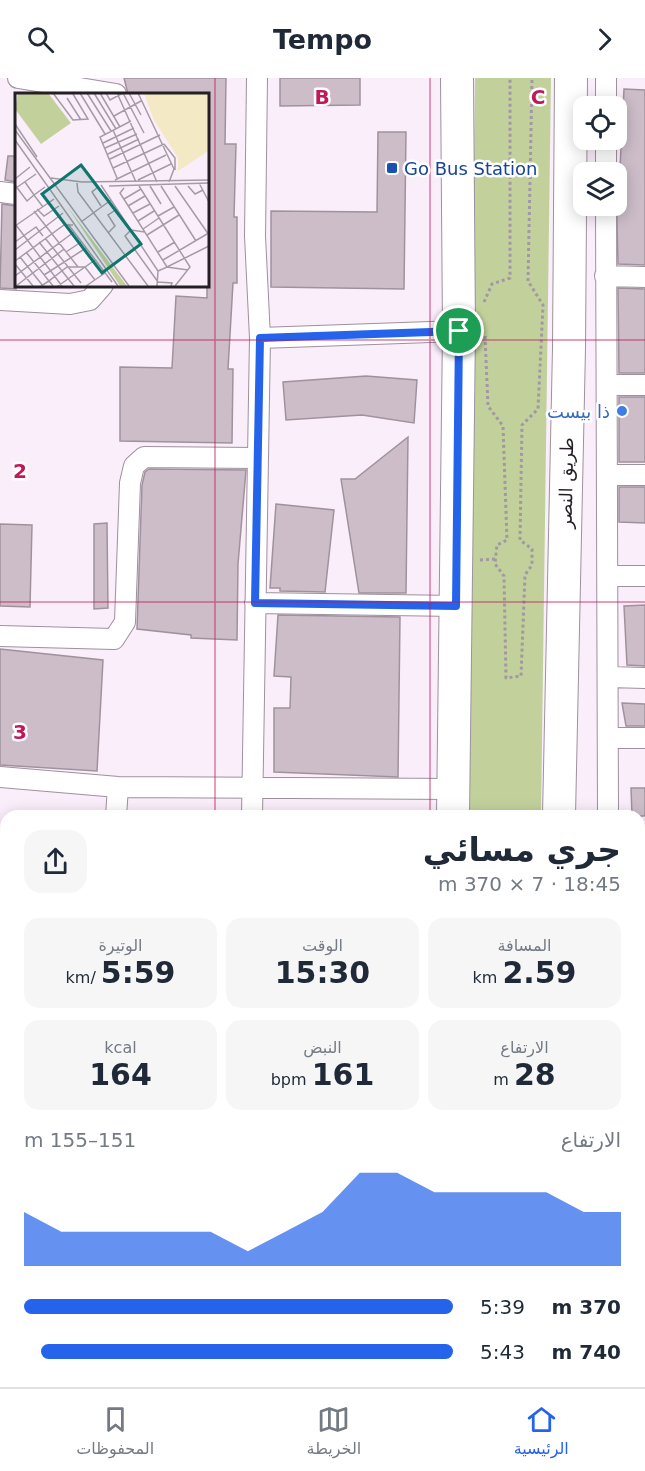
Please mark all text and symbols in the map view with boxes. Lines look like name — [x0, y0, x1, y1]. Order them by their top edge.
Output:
icon: search — [24, 23, 57, 56]
icon: forward — [588, 23, 621, 56]
text: Tempo — [273, 24, 372, 55]
text: B — [314, 85, 330, 109]
text: C — [531, 85, 545, 109]
inset map — [15, 93, 208, 286]
map controls — [573, 96, 627, 216]
button: locate — [573, 96, 627, 150]
place label: Go Bus Station — [404, 158, 538, 179]
marker: Go Bus Station — [385, 161, 399, 175]
button: layers — [573, 162, 627, 216]
pin — [433, 305, 484, 356]
icon: arrive — [442, 314, 475, 347]
place label: ذا بيست — [547, 401, 610, 422]
marker: ذا بيست — [615, 404, 629, 418]
street label: طريق النصر — [555, 437, 578, 530]
text: 2 — [13, 459, 27, 483]
text: 3 — [13, 720, 27, 744]
button: share — [24, 830, 87, 893]
text: جري مسائي — [423, 830, 621, 869]
text: 18:45 · 7 × 370 m — [438, 872, 621, 896]
text: الوتيرة — [98, 936, 143, 955]
text: الوقت — [302, 936, 343, 955]
text: المسافة — [498, 936, 551, 955]
text: 5:59 — [101, 955, 175, 990]
text: 15:30 — [275, 955, 370, 990]
text: 2.59 — [502, 955, 576, 990]
text: /km — [66, 968, 101, 987]
text: km — [473, 968, 502, 987]
text: kcal — [104, 1038, 137, 1057]
text: النبض — [303, 1038, 342, 1057]
text: الارتفاع — [500, 1038, 549, 1057]
text: 164 — [89, 1057, 152, 1092]
text: 161 — [312, 1057, 374, 1092]
text: 28 — [514, 1057, 556, 1092]
text: bpm — [271, 1070, 312, 1089]
text: m — [493, 1070, 514, 1089]
text: 151–155 m — [24, 1128, 136, 1152]
text: الارتفاع — [561, 1128, 621, 1152]
text: 5:39 — [480, 1295, 525, 1319]
text: 370 m — [551, 1295, 621, 1319]
text: 5:43 — [480, 1340, 525, 1364]
text: 740 m — [551, 1340, 621, 1364]
tab: المحفوظات — [76, 1403, 154, 1458]
tab: الخريطة — [307, 1403, 361, 1458]
tab: الرئيسية — [514, 1403, 569, 1458]

